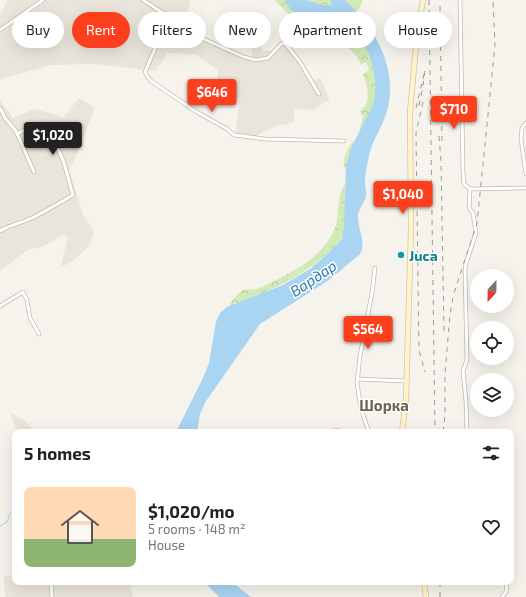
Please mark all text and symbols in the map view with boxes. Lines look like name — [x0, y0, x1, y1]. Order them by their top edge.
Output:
chip: Buy — [12, 12, 64, 48]
chip: Rent — [72, 12, 130, 48]
chip: Filters — [138, 12, 206, 48]
chip: New — [214, 12, 271, 48]
chip: Apartment — [279, 12, 376, 48]
chip: House — [384, 12, 452, 48]
pin: $646 — [188, 79, 236, 113]
text: $646 — [196, 84, 228, 100]
pin: $710 — [430, 96, 478, 130]
text: $710 — [440, 101, 468, 117]
pin: $1,020 — [20, 122, 86, 156]
text: $1,020 — [33, 127, 73, 143]
pin: $1,040 — [370, 181, 436, 215]
text: $1,040 — [383, 186, 424, 202]
place label: Juca — [409, 247, 438, 264]
marker: Juca — [396, 250, 406, 260]
water label: Вардар — [286, 256, 340, 300]
north arrow — [470, 269, 514, 313]
map controls — [470, 269, 514, 417]
pin: $564 — [344, 316, 392, 350]
text: $564 — [353, 321, 383, 337]
button: locate — [470, 321, 514, 365]
button: layers — [470, 373, 514, 417]
district label: Шорка — [359, 396, 409, 414]
icon: filters — [480, 442, 502, 464]
text: 5 homes — [24, 443, 91, 463]
text: $1,020/mo — [148, 501, 235, 521]
icon: home — [56, 503, 104, 551]
icon: heart — [480, 516, 502, 538]
text: 5 rooms · 148 m² — [148, 521, 245, 537]
text: House — [148, 537, 185, 553]

